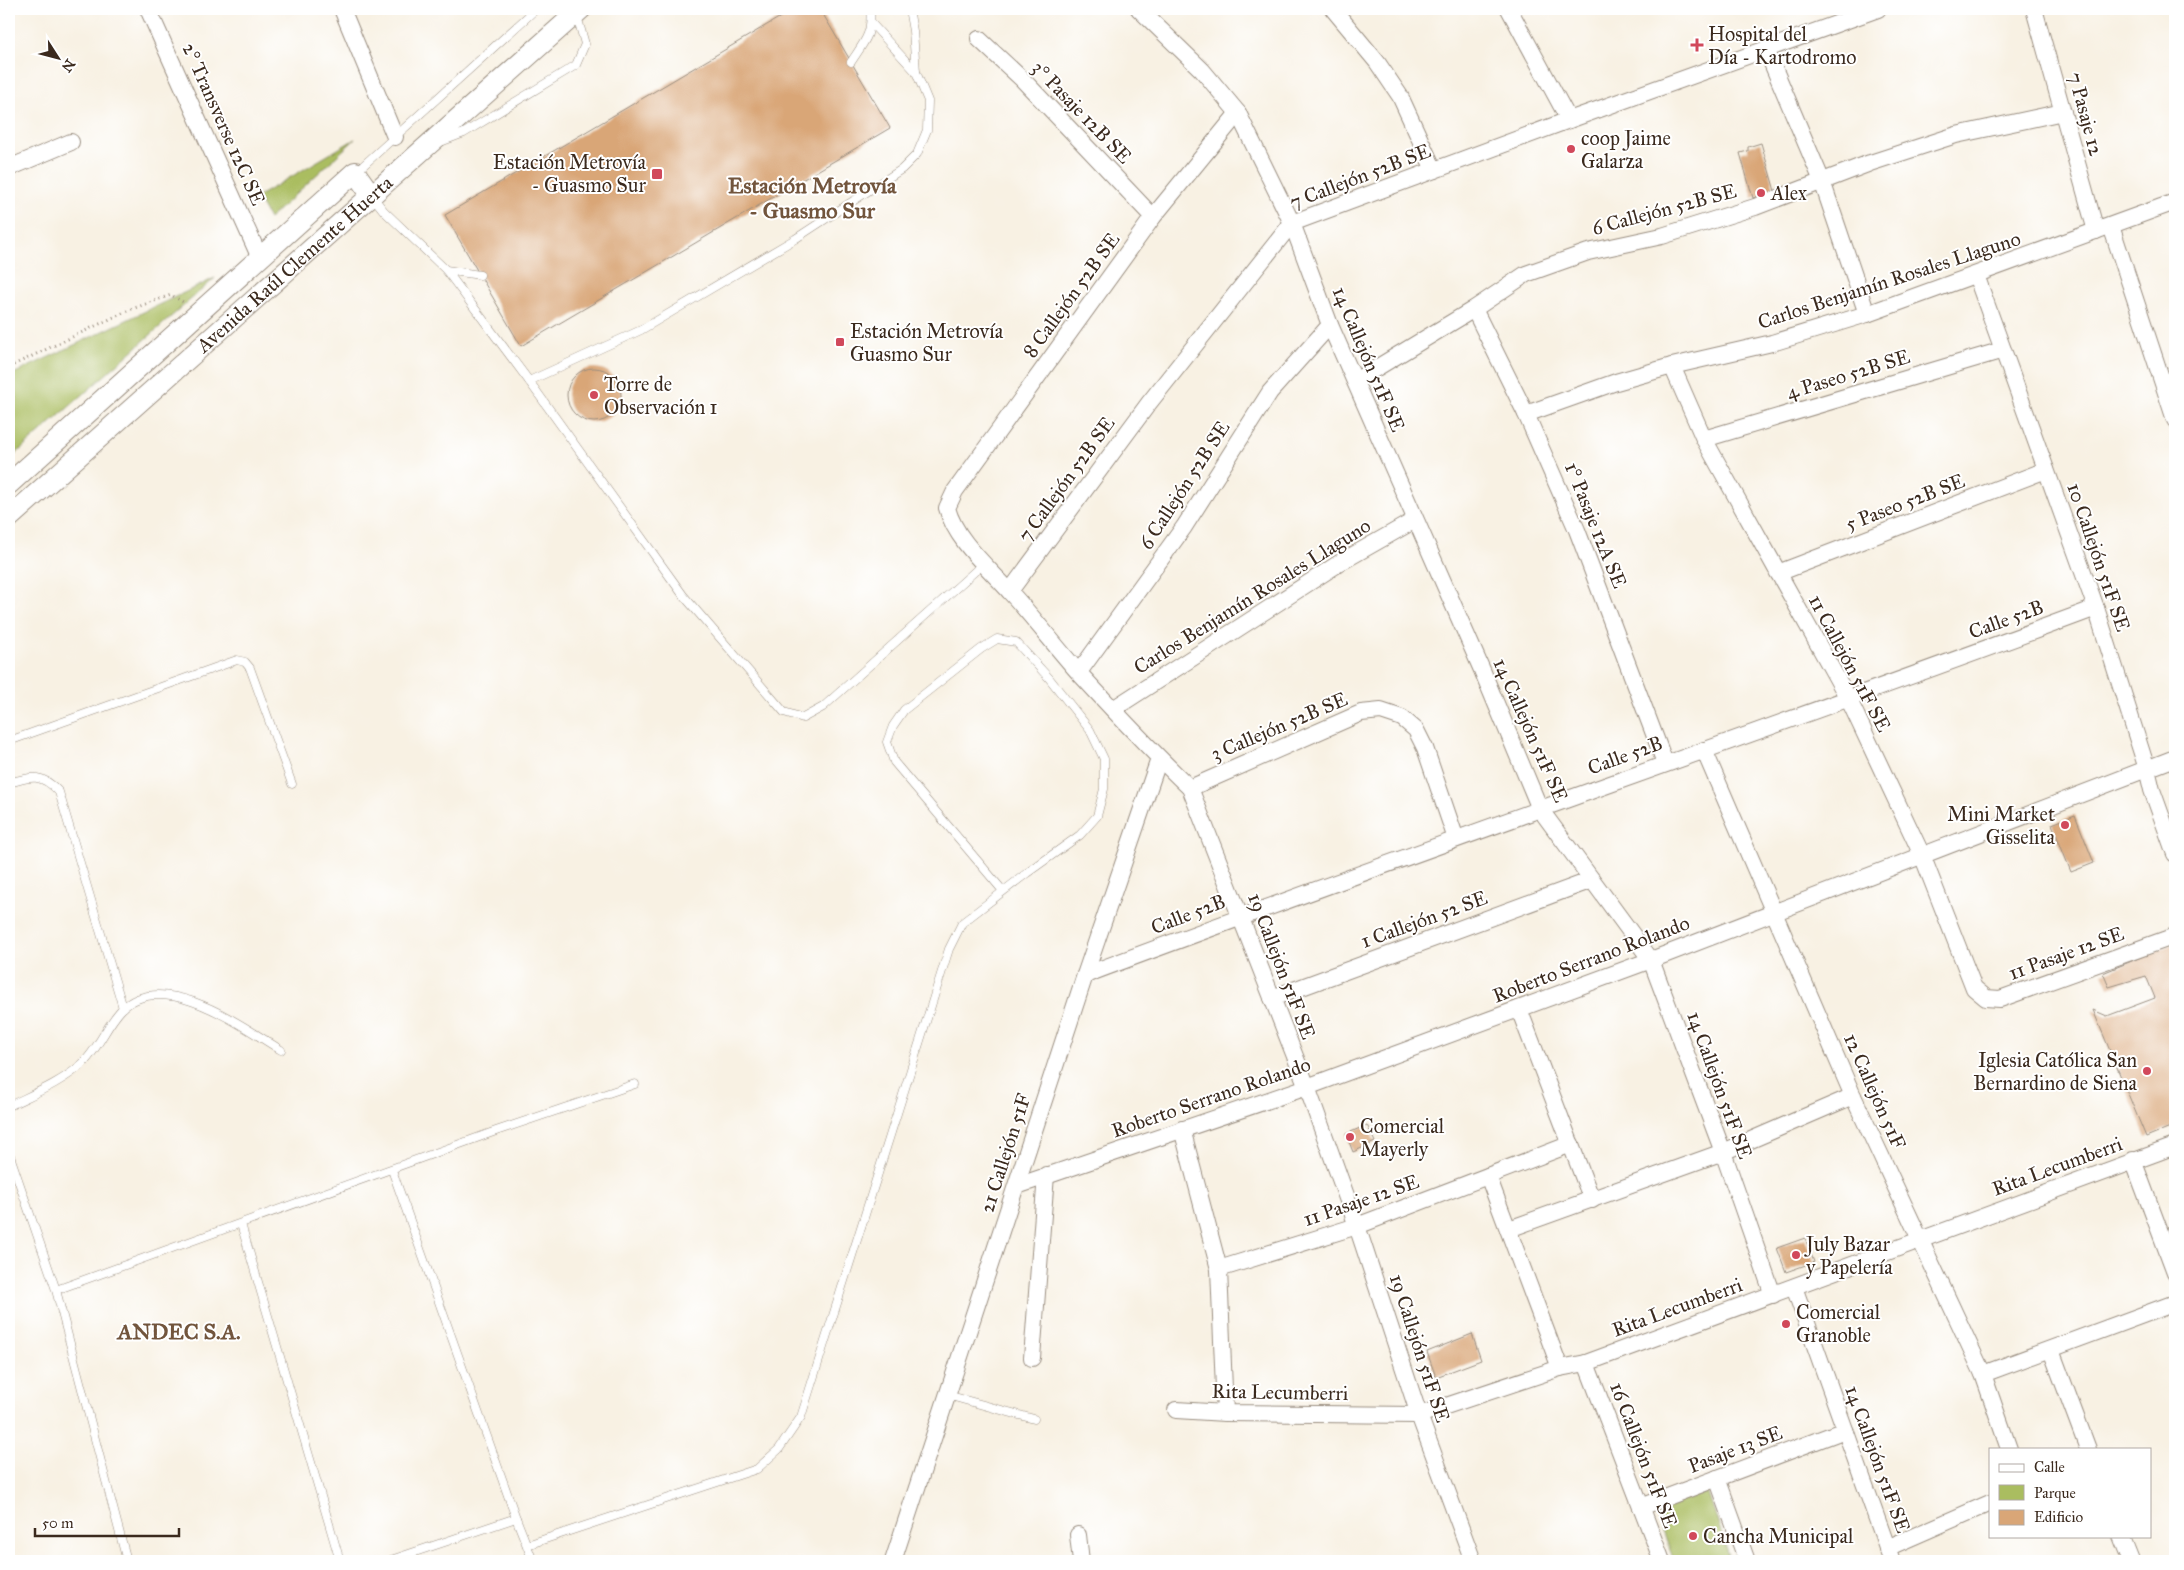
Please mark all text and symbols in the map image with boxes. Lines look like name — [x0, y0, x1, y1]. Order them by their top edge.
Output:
place label: Hospital del Día - Kartodromo — [1708, 22, 1857, 69]
north arrow — [32, 32, 82, 82]
marker: Hospital del Día - Kartodromo — [1690, 38, 1704, 52]
street label: 2° Transverse 12C SE — [177, 39, 271, 209]
text: N — [58, 56, 78, 75]
street label: 3° Pasaje 12B SE — [1027, 56, 1137, 168]
street label: 7 Pasaje 12 — [2063, 70, 2109, 159]
place label: coop Jaime Galarza — [1581, 126, 1671, 173]
street label: 7 Callejón 52B SE — [1286, 138, 1434, 214]
marker: coop Jaime Galarza — [1565, 143, 1577, 155]
place label: Estación Metrovía - Guasmo Sur — [493, 150, 647, 197]
marker: Estación Metrovía - Guasmo Sur — [650, 167, 664, 181]
street label: Avenida Raúl Clemente Huerta — [191, 170, 398, 358]
district label: Estación Metrovía - Guasmo Sur — [728, 172, 897, 224]
street label: 6 Callejón 52B SE — [1589, 178, 1739, 240]
place label: Alex — [1770, 181, 1807, 205]
marker: Alex — [1755, 187, 1767, 199]
street label: Carlos Benjamín Rosales Llaguno — [1755, 226, 2024, 335]
street label: 8 Callejón 52B SE — [1018, 228, 1124, 362]
street label: 14 Callejón 51F SE — [1328, 283, 1410, 435]
place label: Estación Metrovía Guasmo Sur — [850, 319, 1004, 366]
marker: Estación Metrovía Guasmo Sur — [834, 336, 846, 348]
street label: 4 Paseo 52B SE — [1783, 344, 1913, 404]
place label: Torre de Observación 1 — [604, 372, 718, 419]
marker: Torre de Observación 1 — [588, 389, 600, 401]
street label: 7 Callejón 52B SE — [1013, 412, 1119, 546]
street label: 6 Callejón 52B SE — [1134, 416, 1234, 554]
street label: 1° Pasaje 12A SE — [1560, 459, 1632, 591]
street label: 5 Paseo 52B SE — [1842, 468, 1968, 536]
street label: 10 Callejón 51F SE — [2062, 480, 2136, 634]
street label: Carlos Benjamín Rosales Llaguno — [1129, 513, 1375, 680]
street label: 11 Callejón 51F SE — [1804, 590, 1896, 736]
street label: Calle 52B — [1965, 594, 2047, 644]
street label: 14 Callejón 51F SE — [1488, 654, 1574, 806]
street label: 3 Callejón 52B SE — [1207, 686, 1351, 766]
street label: Calle 52B — [1584, 730, 1666, 780]
place label: Mini Market Gisselita — [1947, 802, 2056, 849]
marker: Mini Market Gisselita — [2059, 819, 2071, 831]
street label: 1 Callejón 52 SE — [1357, 885, 1491, 953]
street label: Calle 52B — [1147, 889, 1229, 939]
street label: 19 Callejón 51F SE — [1243, 890, 1321, 1042]
street label: Roberto Serrano Rolando — [1489, 910, 1693, 1008]
street label: 11 Pasaje 12 SE — [2005, 921, 2127, 985]
street label: 14 Callejón 51F SE — [1682, 1008, 1758, 1162]
street label: 12 Callejón 51F — [1839, 1030, 1911, 1152]
place label: Iglesia Católica San Bernardino de Siena — [1973, 1048, 2138, 1095]
street label: Roberto Serrano Rolando — [1108, 1052, 1314, 1142]
marker: Iglesia Católica San Bernardino de Siena — [2141, 1065, 2153, 1077]
street label: 21 Callejón 51F — [974, 1090, 1036, 1216]
place label: Comercial Mayerly — [1360, 1114, 1445, 1161]
marker: Comercial Mayerly — [1344, 1131, 1356, 1143]
street label: Rita Lecumberri — [1989, 1131, 2126, 1201]
street label: 11 Pasaje 12 SE — [1300, 1169, 1422, 1231]
place label: July Bazar y Papelería — [1804, 1232, 1893, 1279]
marker: July Bazar y Papelería — [1790, 1249, 1802, 1261]
street label: 19 Callejón 51F SE — [1385, 1271, 1455, 1425]
street label: Rita Lecumberri — [1609, 1272, 1746, 1342]
place label: Comercial Granoble — [1796, 1300, 1881, 1347]
district label: ANDEC S.A. — [115, 1318, 241, 1345]
marker: Comercial Granoble — [1780, 1318, 1792, 1330]
street label: Rita Lecumberri — [1211, 1379, 1349, 1405]
street label: 16 Callejón 51F SE — [1605, 1379, 1683, 1531]
street label: 14 Callejón 51F SE — [1840, 1382, 1916, 1536]
street label: Pasaje 13 SE — [1685, 1420, 1785, 1478]
legend — [1989, 1448, 2152, 1538]
text: Calle — [2034, 1458, 2065, 1476]
text: Parque — [2034, 1484, 2076, 1503]
scale bar — [35, 1505, 179, 1537]
text: Edificio — [2034, 1508, 2083, 1526]
text: 50 m — [42, 1514, 74, 1532]
place label: Cancha Municipal — [1703, 1524, 1854, 1548]
marker: Cancha Municipal — [1687, 1530, 1699, 1542]

